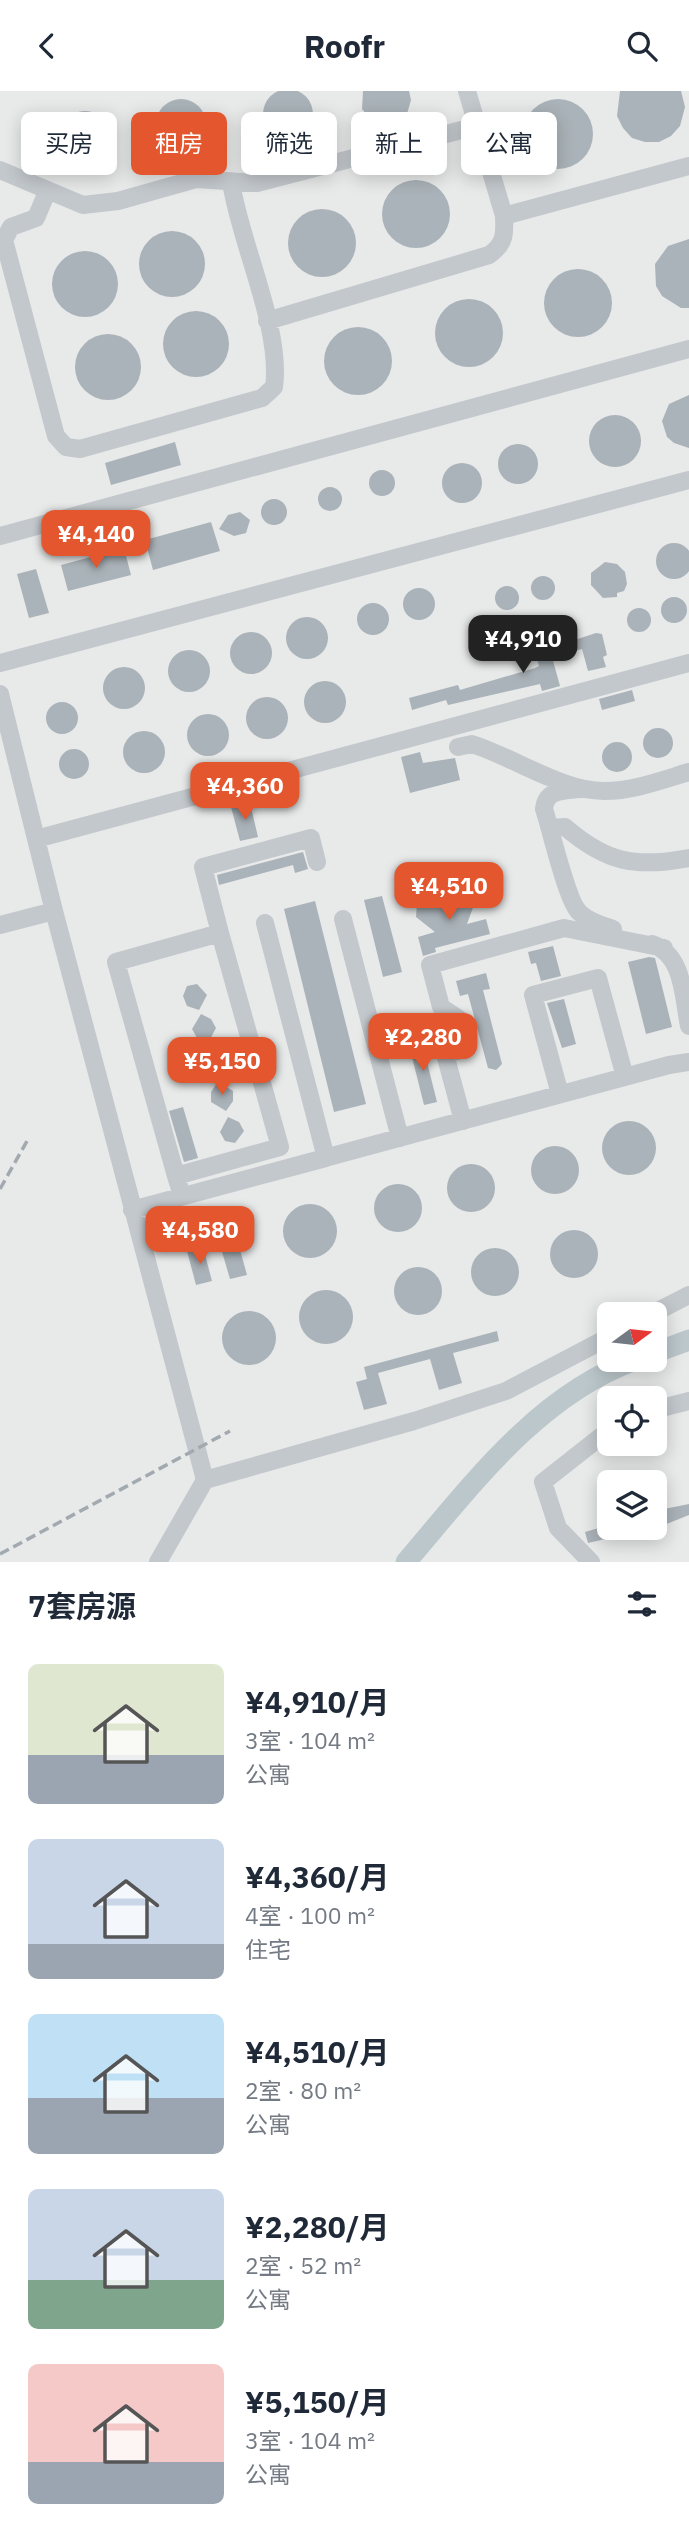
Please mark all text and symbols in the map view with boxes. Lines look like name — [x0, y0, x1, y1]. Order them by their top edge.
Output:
text: Roofr — [304, 25, 385, 67]
icon: back — [28, 27, 66, 65]
icon: search — [623, 27, 661, 65]
chip: 买房 — [21, 112, 117, 175]
chip: 租房 — [131, 112, 227, 175]
chip: 筛选 — [241, 112, 337, 175]
chip: 新上 — [351, 112, 447, 175]
chip: 公寓 — [461, 112, 557, 175]
pin: ¥4,140 — [39, 511, 153, 570]
text: ¥4,140 — [57, 518, 135, 548]
pin: ¥4,910 — [466, 615, 580, 675]
text: ¥4,910 — [484, 623, 562, 653]
pin: ¥4,360 — [188, 763, 302, 822]
text: ¥4,360 — [206, 770, 284, 800]
pin: ¥4,510 — [392, 863, 506, 922]
text: ¥4,510 — [410, 870, 488, 900]
pin: ¥2,280 — [366, 1013, 480, 1073]
text: ¥2,280 — [384, 1021, 462, 1051]
pin: ¥5,150 — [165, 1037, 279, 1097]
text: ¥5,150 — [183, 1045, 261, 1075]
pin: ¥4,580 — [143, 1207, 257, 1266]
text: ¥4,580 — [161, 1214, 239, 1244]
north arrow — [597, 1302, 667, 1372]
map controls — [597, 1302, 667, 1540]
button: locate — [597, 1386, 667, 1456]
button: layers — [597, 1470, 667, 1540]
icon: filters — [623, 1585, 661, 1623]
text: 7套房源 — [28, 1586, 136, 1625]
text: ¥4,910/月 — [245, 1682, 390, 1721]
icon: home — [84, 1692, 168, 1776]
text: 3室 · 104 m² — [245, 1725, 375, 1755]
text: 公寓 — [245, 1759, 291, 1789]
text: ¥4,360/月 — [245, 1857, 390, 1896]
icon: home — [84, 1867, 168, 1951]
text: 4室 · 100 m² — [245, 1900, 375, 1930]
text: 住宅 — [245, 1934, 291, 1964]
text: ¥4,510/月 — [245, 2032, 390, 2071]
icon: home — [84, 2042, 168, 2126]
text: 2室 · 80 m² — [245, 2075, 361, 2105]
text: 公寓 — [245, 2109, 291, 2139]
text: ¥2,280/月 — [245, 2207, 390, 2246]
icon: home — [84, 2217, 168, 2301]
text: 2室 · 52 m² — [245, 2250, 361, 2280]
text: 公寓 — [245, 2284, 291, 2314]
text: ¥5,150/月 — [245, 2382, 390, 2421]
icon: home — [84, 2392, 168, 2476]
text: 3室 · 104 m² — [245, 2425, 375, 2455]
text: 公寓 — [245, 2459, 291, 2489]

